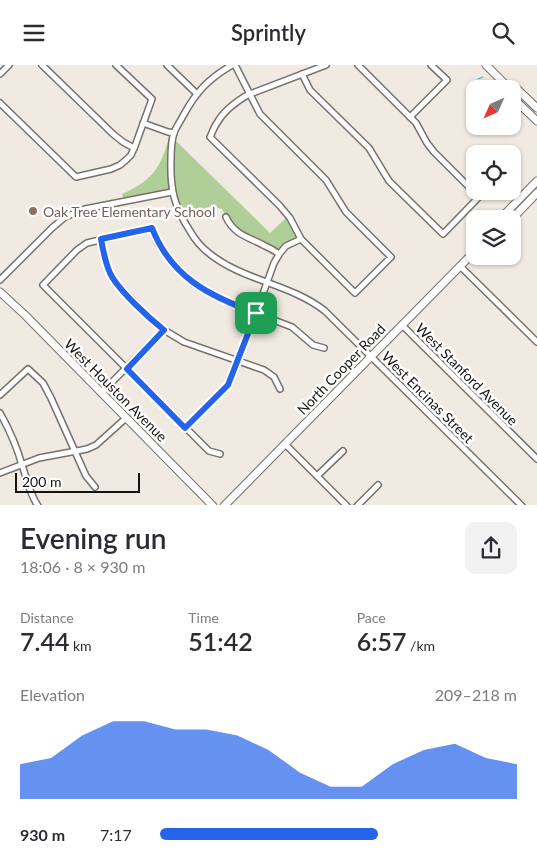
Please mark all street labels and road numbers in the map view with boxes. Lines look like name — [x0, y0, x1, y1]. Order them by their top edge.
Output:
street label: West Stanford Avenue — [412, 319, 522, 429]
street label: North Cooper Road — [293, 320, 389, 418]
street label: West Houston Avenue — [61, 335, 171, 445]
street label: West Encinas Street — [379, 348, 477, 446]

